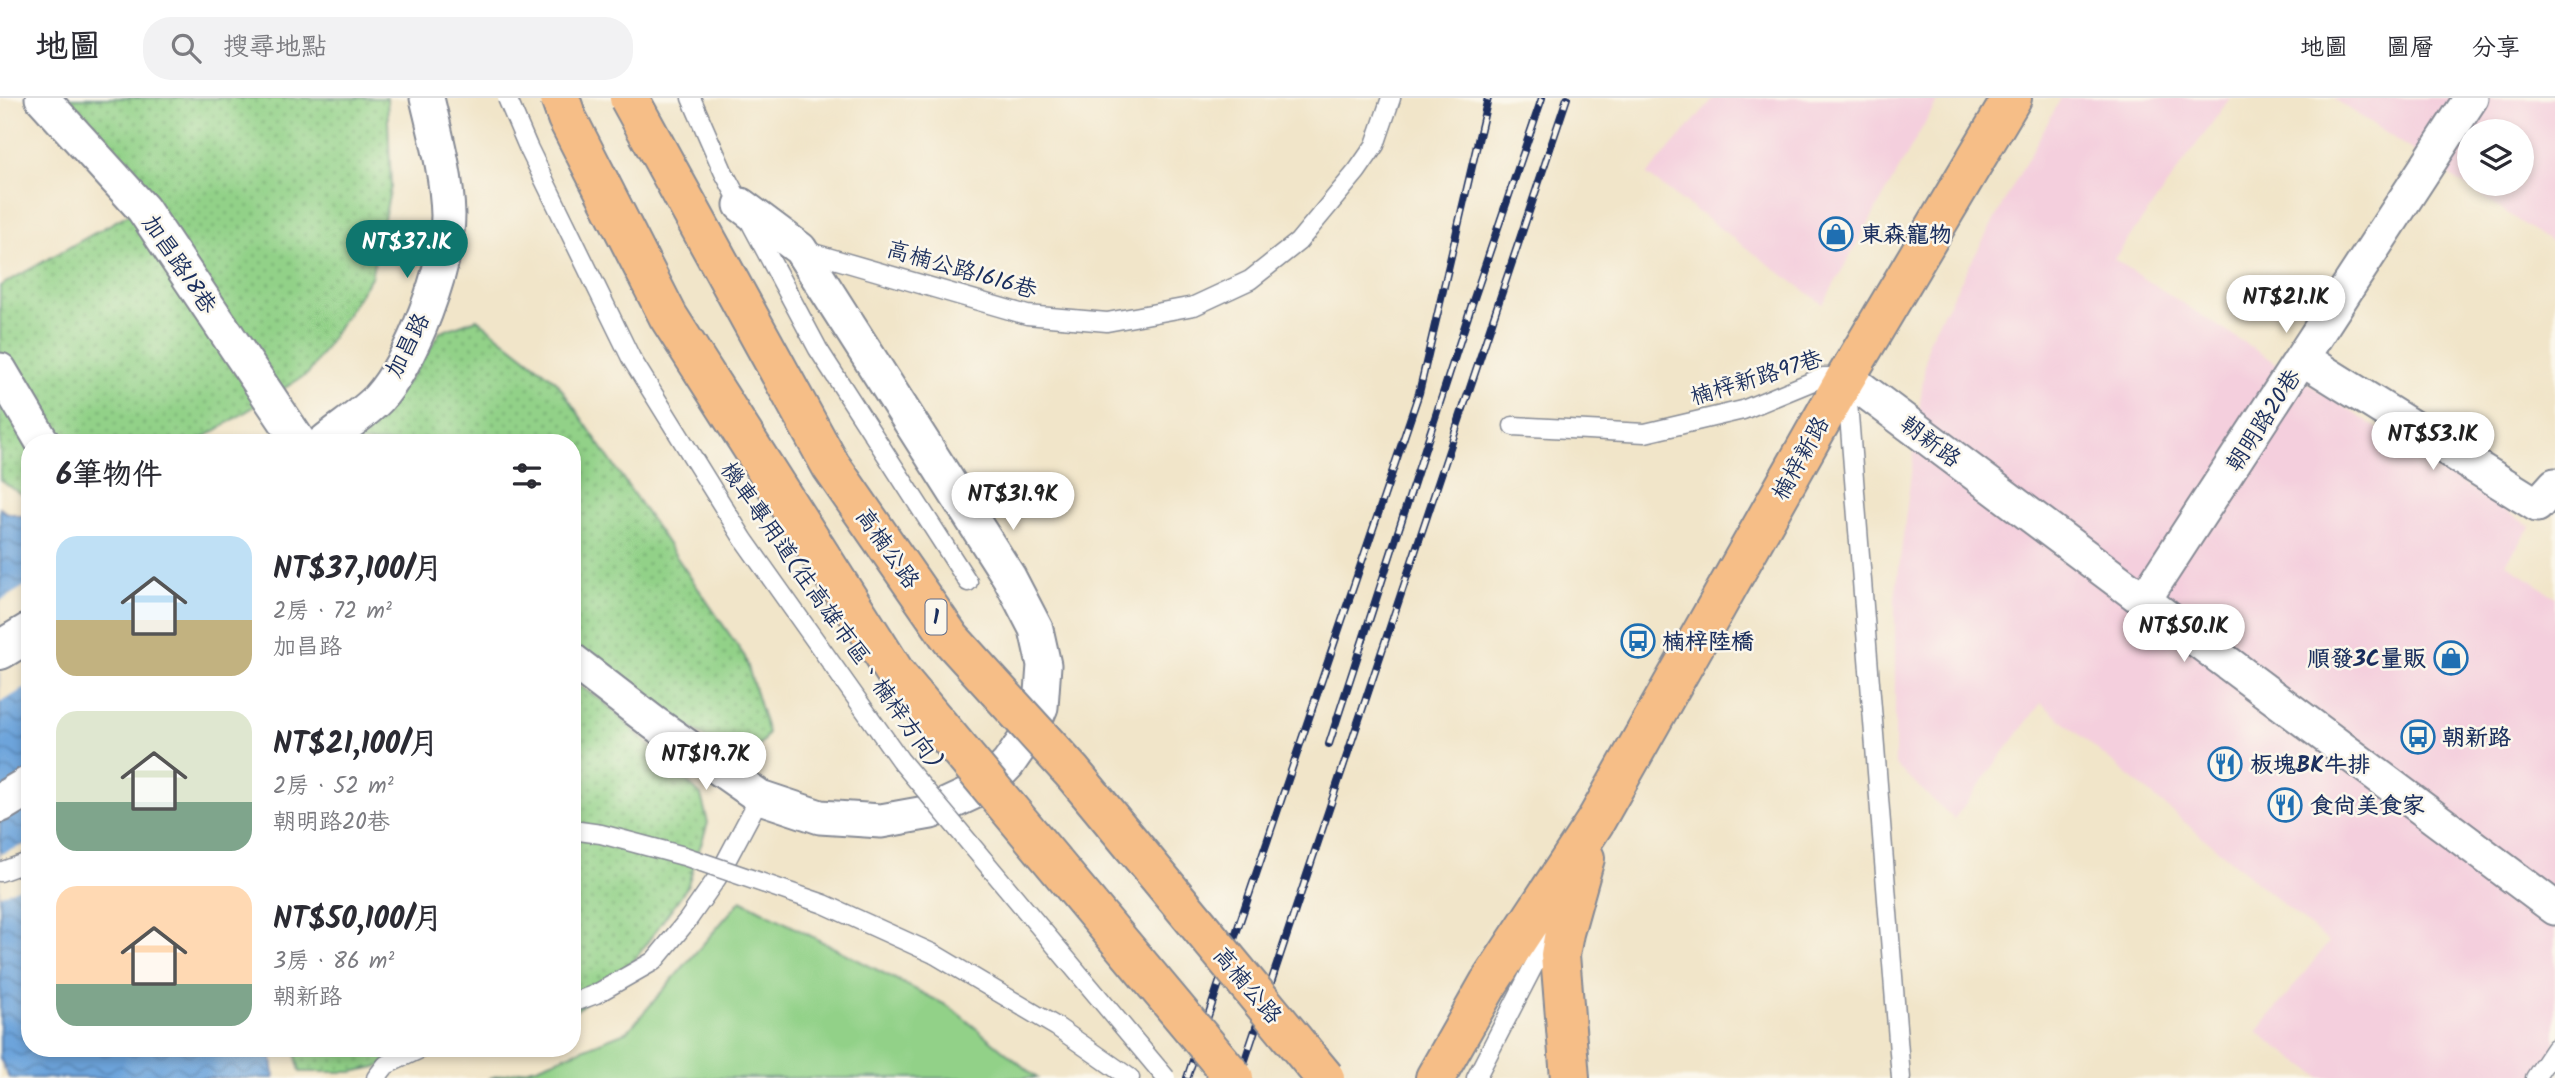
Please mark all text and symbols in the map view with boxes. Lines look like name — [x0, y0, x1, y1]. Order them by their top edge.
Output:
search box — [143, 17, 633, 80]
text: 地圖 — [35, 22, 101, 75]
text: 搜尋地點 — [223, 27, 327, 69]
icon: search — [167, 29, 205, 67]
text: 地圖 — [2300, 29, 2348, 68]
text: 圖層 — [2386, 29, 2434, 68]
text: 分享 — [2472, 29, 2520, 68]
map controls — [2457, 119, 2534, 196]
button: layers — [2457, 119, 2534, 196]
street label: 加昌路18巷 — [132, 208, 225, 323]
shop icon: 東森寵物 — [1817, 215, 1855, 253]
place label: 東森寵物 — [1860, 218, 1952, 254]
pin: NT$37.1K — [335, 220, 479, 280]
text: NT$37.1K — [362, 225, 452, 261]
street label: 高楠公路1616巷 — [882, 232, 1042, 310]
pin: NT$21.1K — [2214, 275, 2358, 335]
text: NT$21.1K — [2242, 280, 2330, 316]
street label: 加昌路 — [377, 307, 440, 385]
street label: 楠梓新路97巷 — [1686, 341, 1828, 416]
street label: 朝明路20巷 — [2218, 361, 2312, 480]
street label: 朝新路 — [1891, 407, 1968, 478]
street label: 楠梓新路 — [1764, 410, 1840, 508]
pin: NT$53.1K — [2361, 412, 2505, 472]
text: NT$53.1K — [2387, 417, 2479, 453]
text: 6筆物件 — [56, 452, 162, 500]
street label: 機車專用道(往高雄市區、楠梓方向) — [710, 455, 951, 777]
icon: filters — [508, 457, 546, 495]
pin: NT$31.9K — [941, 472, 1085, 532]
text: NT$31.9K — [967, 477, 1059, 513]
street label: 高楠公路 — [845, 501, 927, 597]
text: NT$37,100/月 — [273, 546, 443, 594]
icon: home — [112, 564, 196, 648]
text: 2房 · 72 m² — [273, 594, 392, 630]
road number: 1 — [926, 600, 946, 634]
pin: NT$50.1K — [2112, 604, 2256, 664]
text: NT$50.1K — [2139, 609, 2229, 645]
bus stop icon: 楠梓陸橋 — [1619, 622, 1657, 660]
place label: 楠梓陸橋 — [1662, 625, 1754, 661]
text: 加昌路 — [273, 630, 342, 666]
shop icon: 順發3C量販 — [2432, 639, 2470, 677]
place label: 順發3C量販 — [2307, 642, 2426, 678]
bus stop icon: 朝新路 — [2399, 718, 2437, 756]
text: NT$21,100/月 — [273, 721, 439, 769]
place label: 朝新路 — [2442, 721, 2511, 757]
pin: NT$19.7K — [634, 732, 778, 792]
text: NT$19.7K — [661, 737, 751, 773]
icon: home — [112, 739, 196, 823]
restaurant icon: 板塊BK牛排 — [2206, 745, 2244, 783]
place label: 板塊BK牛排 — [2250, 748, 2370, 784]
text: 2房 · 52 m² — [273, 769, 394, 805]
restaurant icon: 食尚美食家 — [2266, 786, 2304, 824]
place label: 食尚美食家 — [2310, 789, 2425, 825]
text: 朝明路20巷 — [273, 805, 390, 841]
text: NT$50,100/月 — [273, 896, 443, 944]
icon: home — [112, 914, 196, 998]
street label: 高楠公路 — [1203, 939, 1290, 1033]
text: 3房 · 86 m² — [273, 944, 394, 980]
text: 朝新路 — [273, 980, 342, 1016]

